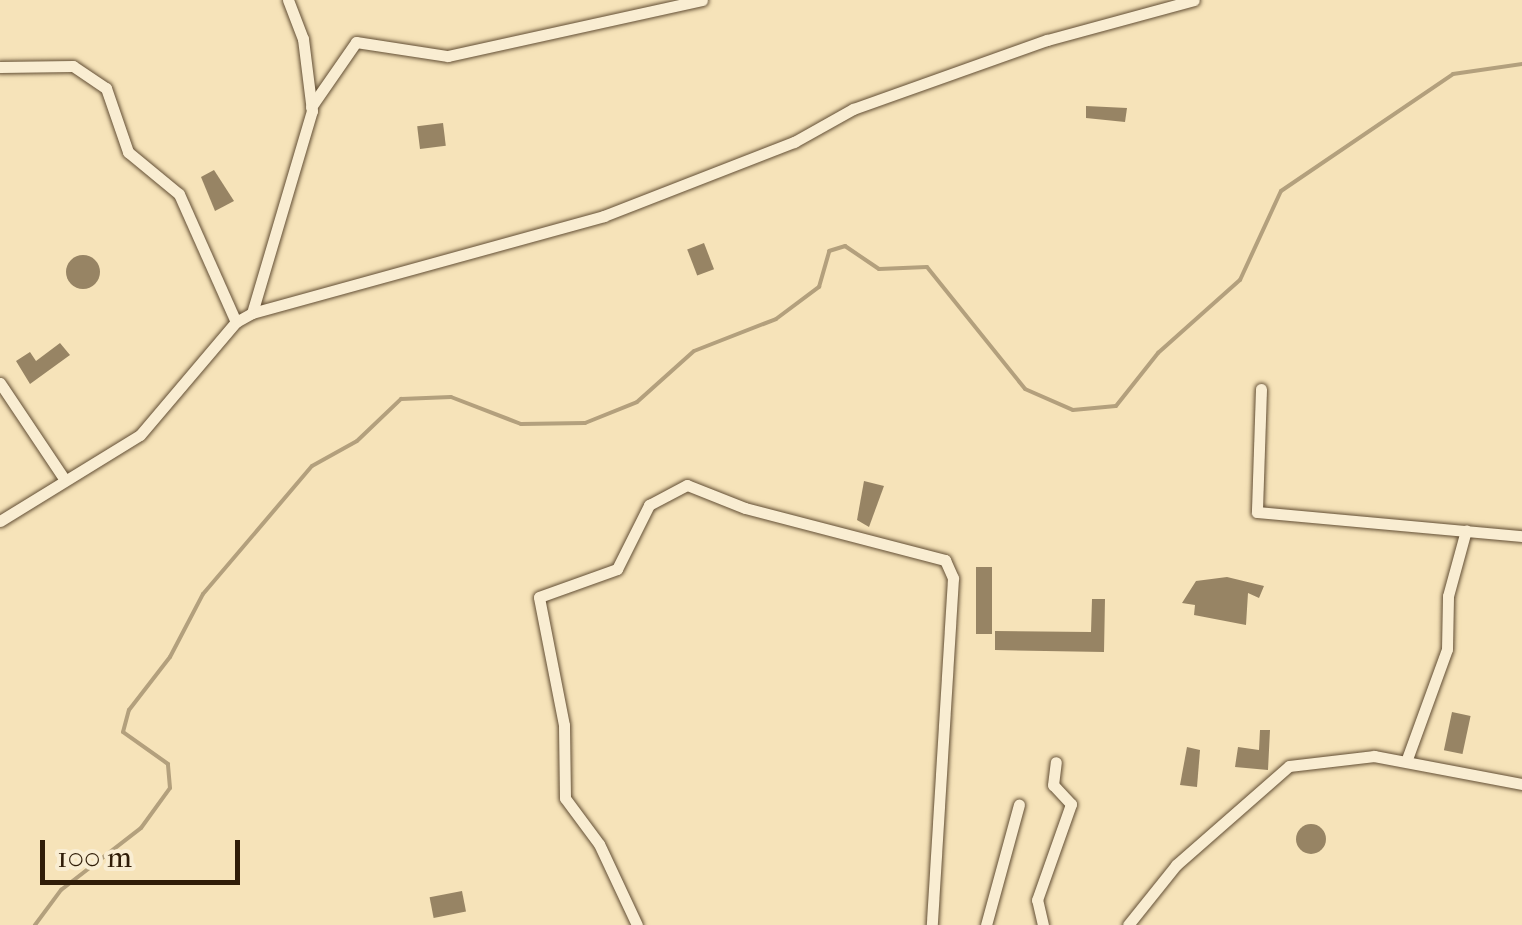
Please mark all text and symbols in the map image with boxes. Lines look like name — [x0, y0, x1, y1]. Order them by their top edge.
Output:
scale bar — [45, 820, 245, 882]
text: 100 m — [57, 840, 132, 875]

